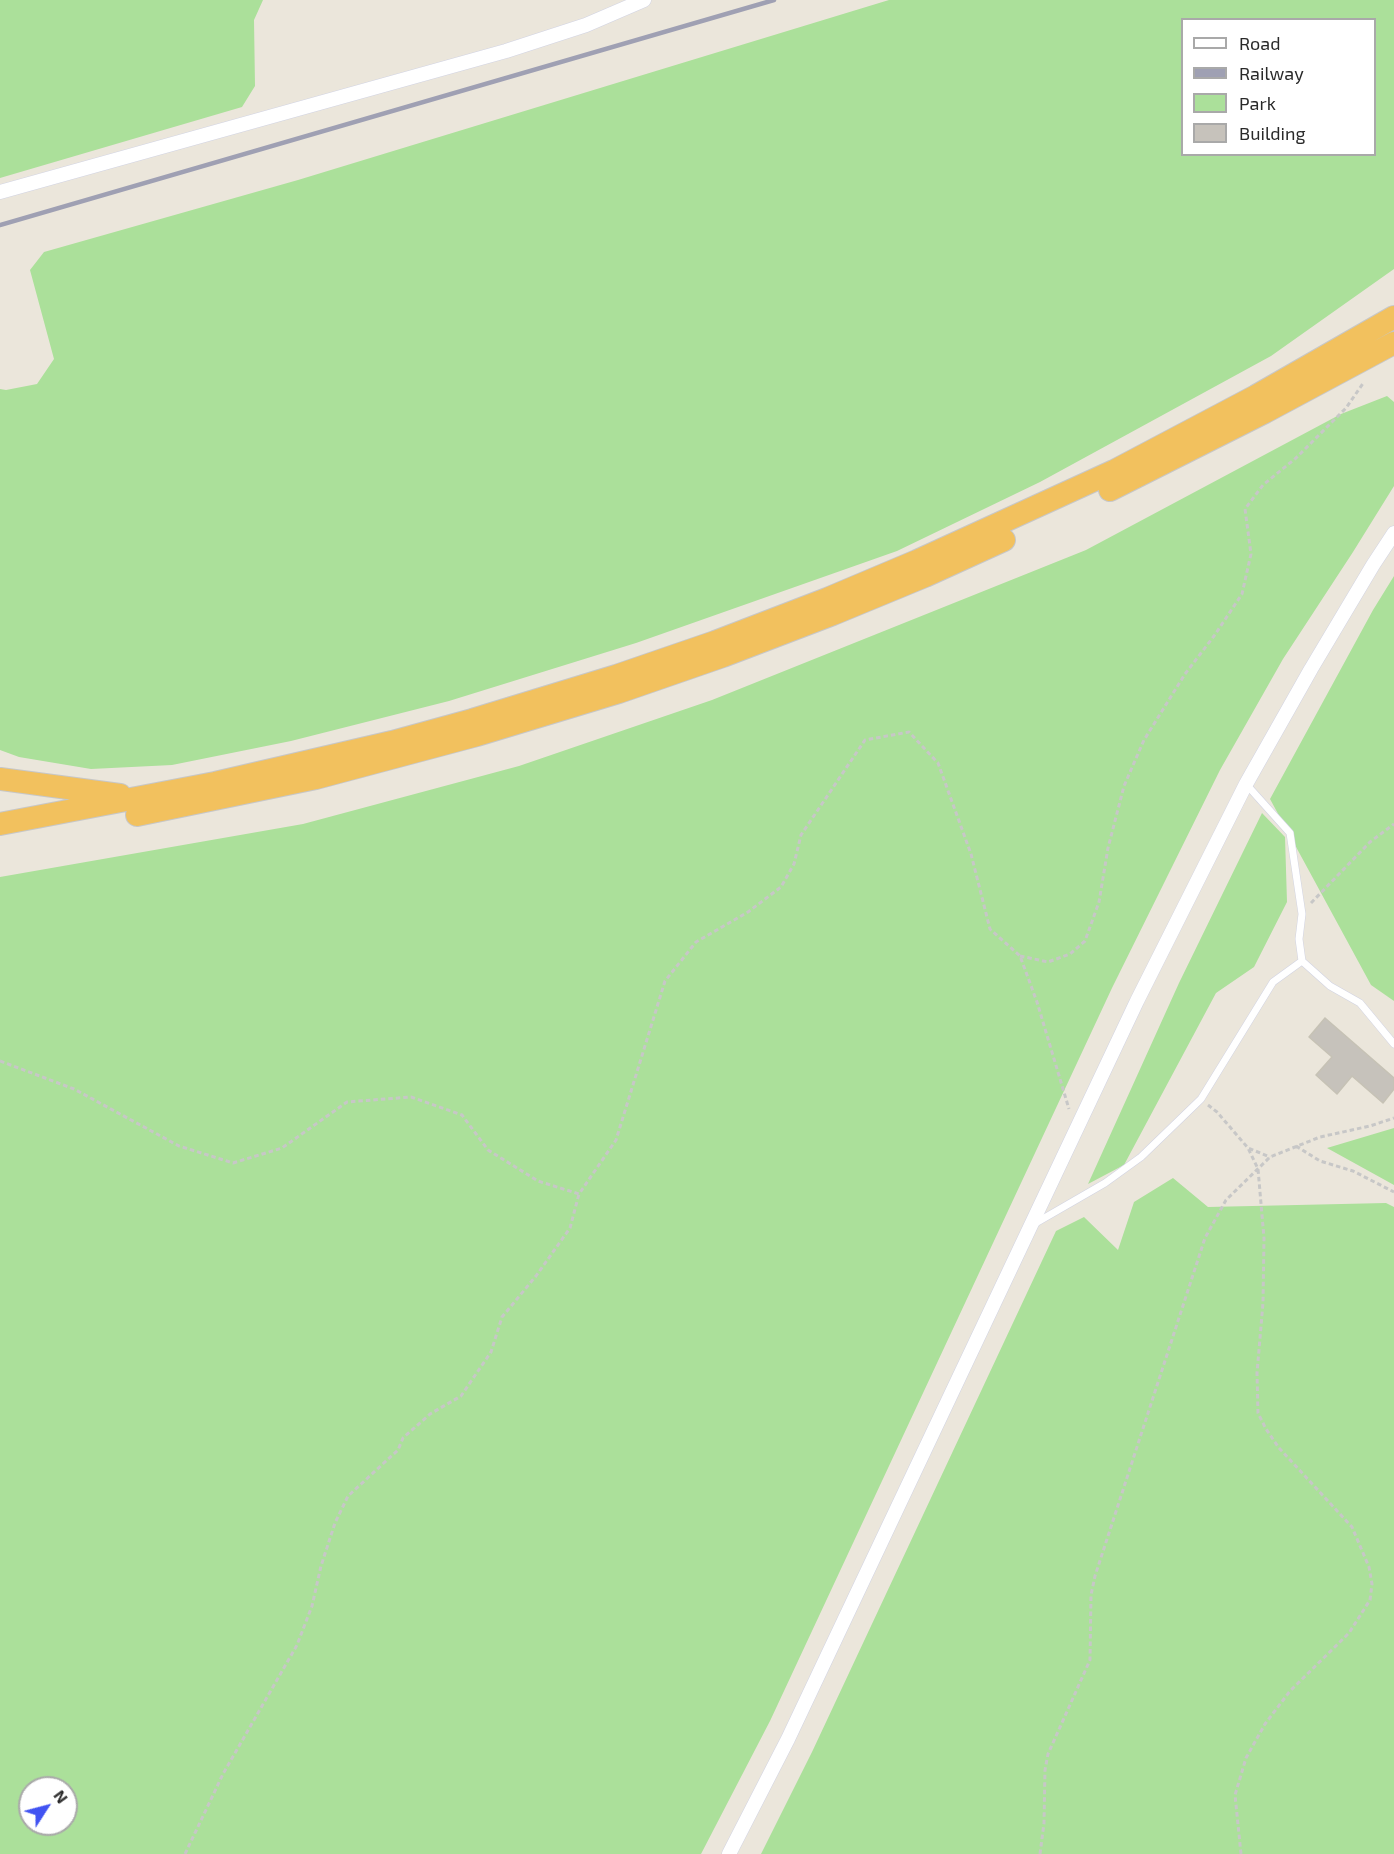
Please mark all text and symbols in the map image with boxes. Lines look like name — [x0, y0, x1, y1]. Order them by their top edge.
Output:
legend — [1181, 18, 1376, 156]
text: Road — [1239, 32, 1280, 54]
text: Railway — [1239, 62, 1304, 84]
text: Park — [1239, 92, 1276, 114]
text: Building — [1239, 122, 1306, 144]
north arrow — [18, 1776, 78, 1836]
text: N — [50, 1786, 72, 1807]

